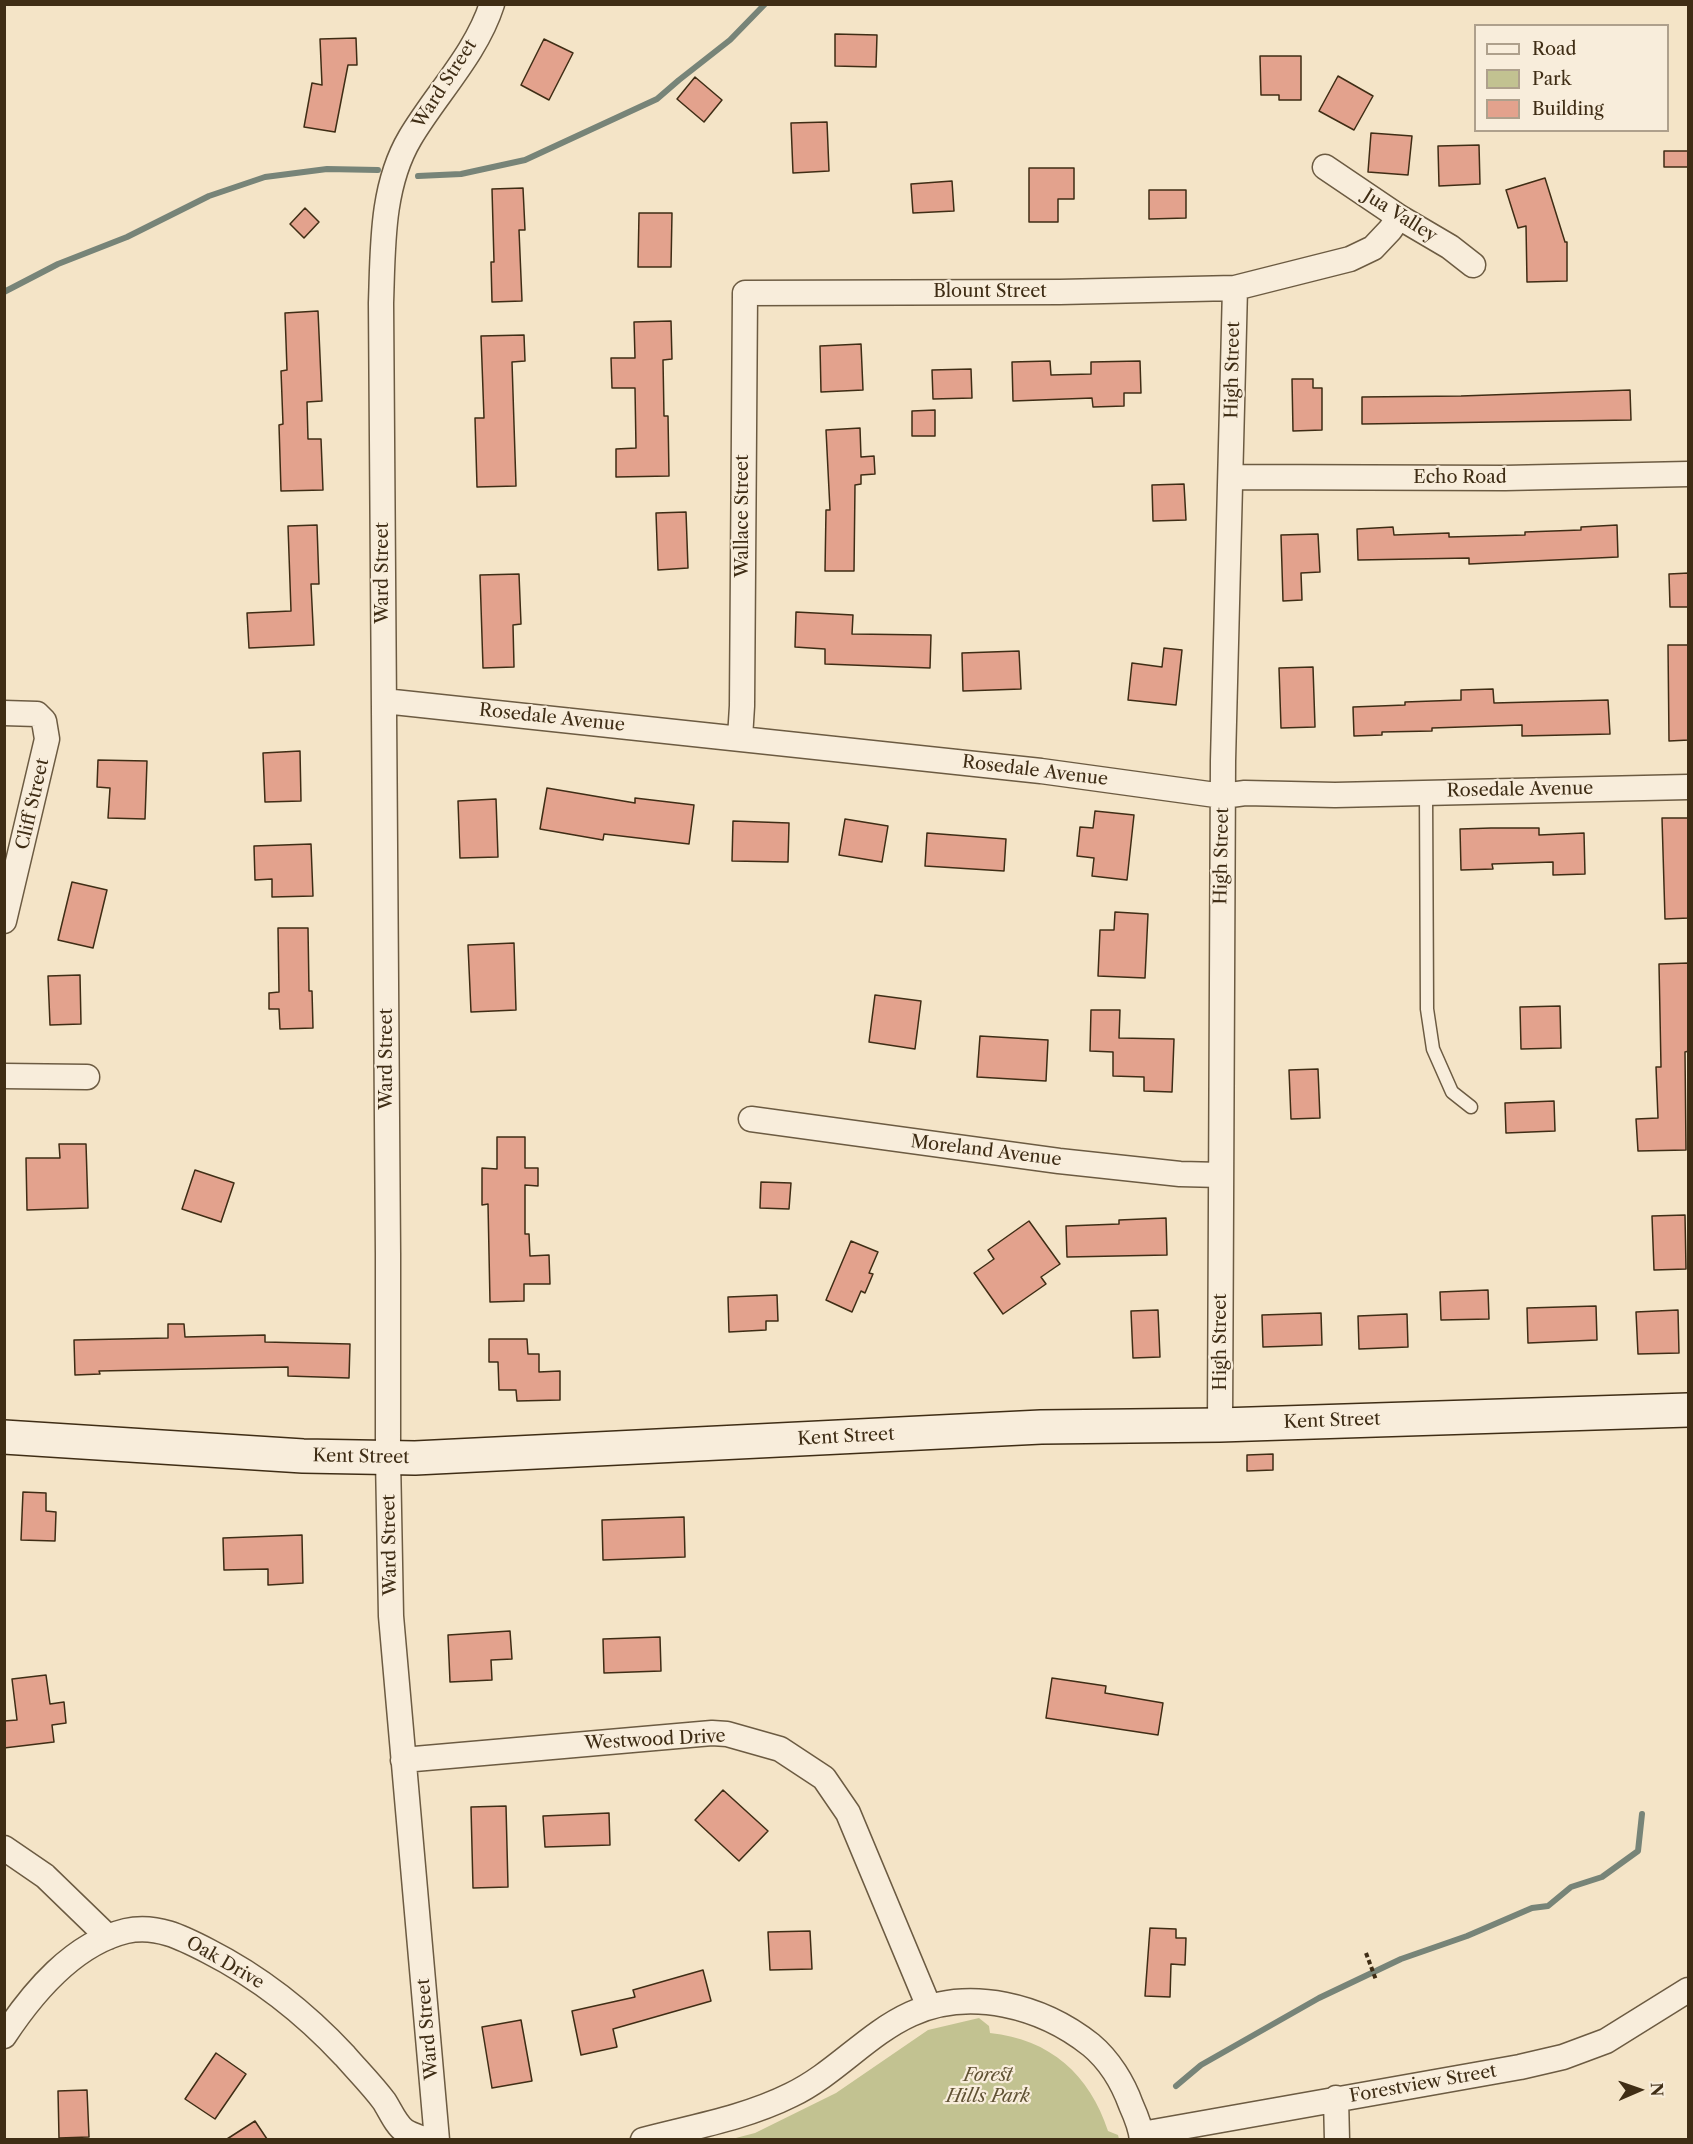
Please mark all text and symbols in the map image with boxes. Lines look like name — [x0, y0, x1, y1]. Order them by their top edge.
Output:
legend — [1474, 24, 1669, 132]
street label: Ward Street — [408, 35, 482, 133]
text: Road — [1532, 38, 1577, 60]
text: Park — [1532, 68, 1571, 90]
text: Building — [1532, 98, 1604, 120]
street label: Jua Valley — [1359, 185, 1441, 247]
street label: Blount Street — [933, 281, 1047, 303]
street label: High Street — [1221, 321, 1245, 419]
street label: Wallace Street — [732, 454, 754, 578]
street label: Echo Road — [1413, 467, 1507, 489]
street label: Ward Street — [372, 522, 394, 624]
street label: Rosedale Avenue — [478, 700, 626, 736]
street label: Rosedale Avenue — [961, 751, 1109, 791]
street label: Cliff Street — [12, 756, 54, 852]
street label: Rosedale Avenue — [1447, 778, 1593, 802]
street label: High Street — [1210, 807, 1234, 905]
street label: Ward Street — [376, 1008, 398, 1110]
street label: Moreland Avenue — [909, 1131, 1063, 1171]
street label: High Street — [1210, 1293, 1232, 1391]
street label: Kent Street — [1283, 1409, 1381, 1433]
street label: Kent Street — [797, 1424, 895, 1450]
street label: Kent Street — [312, 1445, 410, 1469]
street label: Ward Street — [378, 1494, 402, 1596]
street label: Westwood Drive — [584, 1726, 726, 1754]
street label: Oak Drive — [182, 1932, 268, 1994]
street label: Ward Street — [413, 1977, 443, 2081]
street label: Forestview Street — [1348, 2060, 1498, 2108]
north arrow — [1609, 2060, 1669, 2120]
park label: Forest Hills Park — [946, 2065, 1030, 2108]
text: N — [1647, 2082, 1667, 2097]

